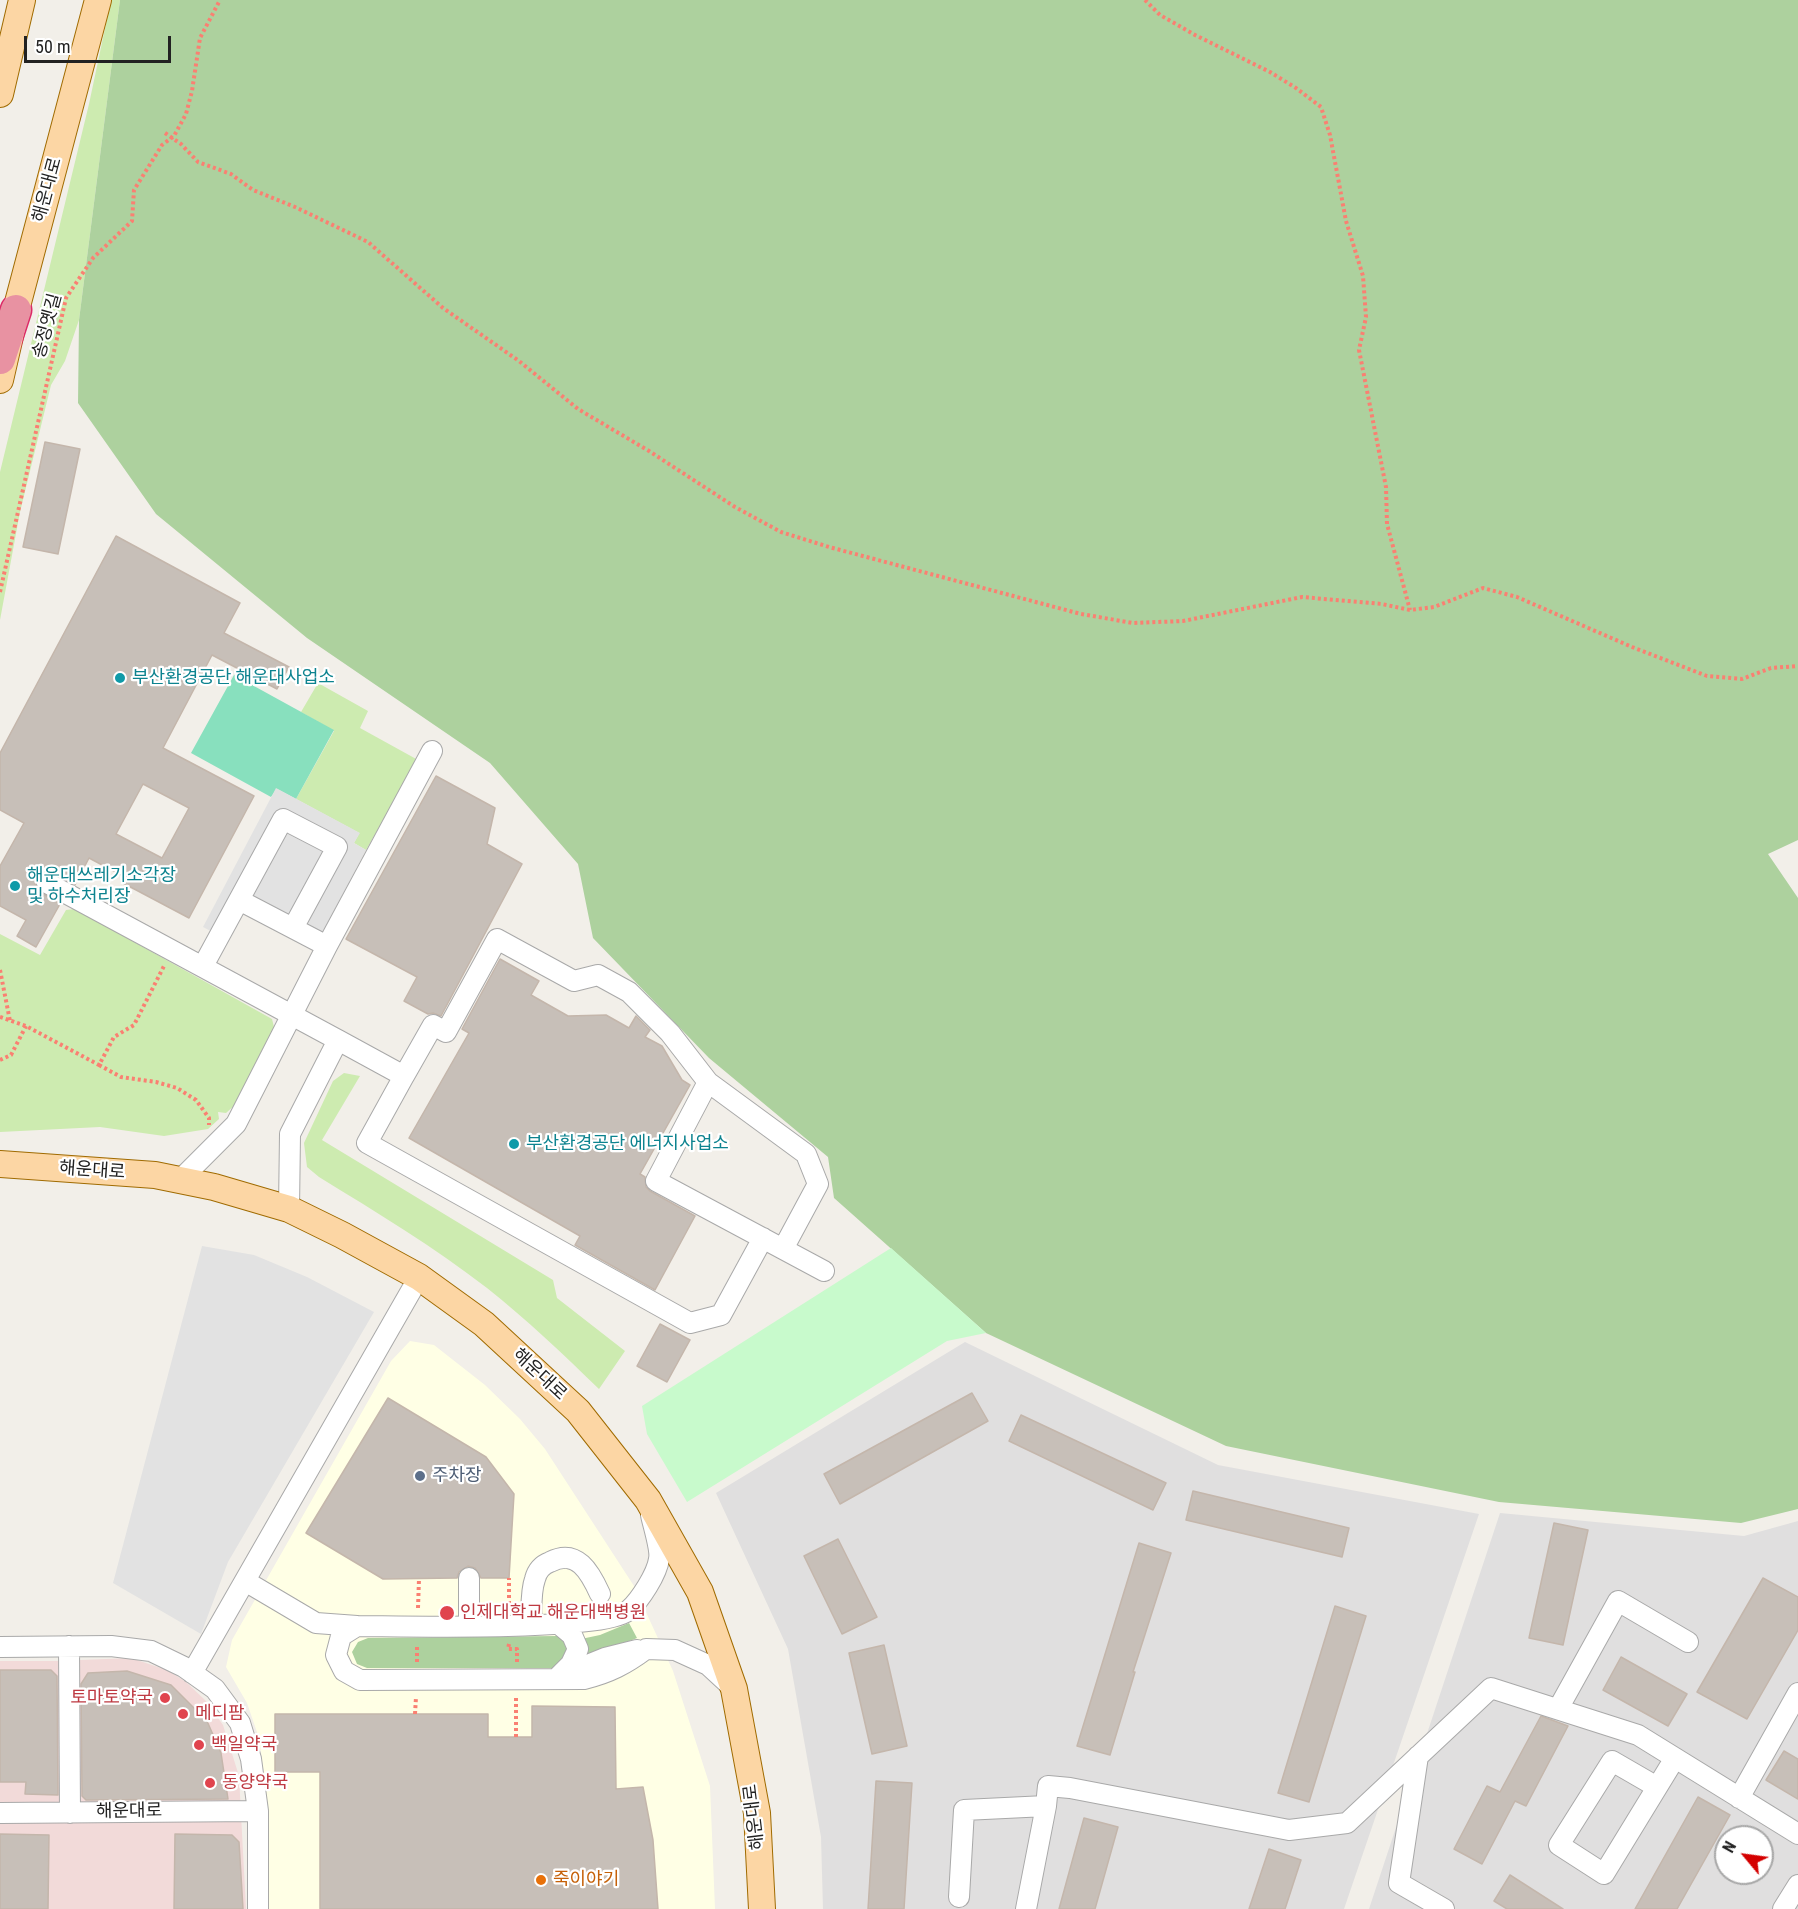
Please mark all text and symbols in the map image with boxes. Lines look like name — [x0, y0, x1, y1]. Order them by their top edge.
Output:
scale bar — [27, 24, 174, 62]
text: 50 m — [35, 36, 70, 57]
street label: 해운대로 — [29, 155, 67, 225]
street label: 송정옛길 — [29, 291, 67, 361]
place label: 부산환경공단 해운대사업소 — [132, 667, 335, 689]
marker: 부산환경공단 해운대사업소 — [113, 671, 127, 685]
place label: 해운대쓰레기소각장 및 하수처리장 — [27, 865, 176, 908]
marker: 해운대쓰레기소각장 및 하수처리장 — [8, 879, 22, 893]
place label: 부산환경공단 에너지사업소 — [526, 1133, 729, 1155]
marker: 부산환경공단 에너지사업소 — [507, 1137, 521, 1151]
street label: 해운대로 — [58, 1158, 126, 1184]
street label: 해운대로 — [507, 1345, 571, 1405]
place label: 주차장 — [432, 1465, 482, 1487]
marker: 주차장 — [413, 1469, 427, 1483]
place label: 인제대학교 해운대백병원 — [460, 1602, 646, 1624]
marker: 인제대학교 해운대백병원 — [438, 1604, 456, 1622]
place label: 토마토약국 — [70, 1687, 153, 1709]
marker: 토마토약국 — [158, 1691, 172, 1705]
place label: 메디팜 — [195, 1703, 245, 1725]
marker: 메디팜 — [176, 1707, 190, 1721]
place label: 백일약국 — [211, 1734, 277, 1756]
marker: 백일약국 — [192, 1738, 206, 1752]
place label: 동양약국 — [222, 1772, 288, 1794]
marker: 동양약국 — [203, 1776, 217, 1790]
street label: 해운대로 — [740, 1783, 770, 1851]
street label: 해운대로 — [96, 1801, 162, 1823]
north arrow — [1714, 1825, 1774, 1885]
text: N — [1719, 1838, 1740, 1856]
place label: 죽이야기 — [553, 1869, 619, 1891]
marker: 죽이야기 — [534, 1873, 548, 1887]

